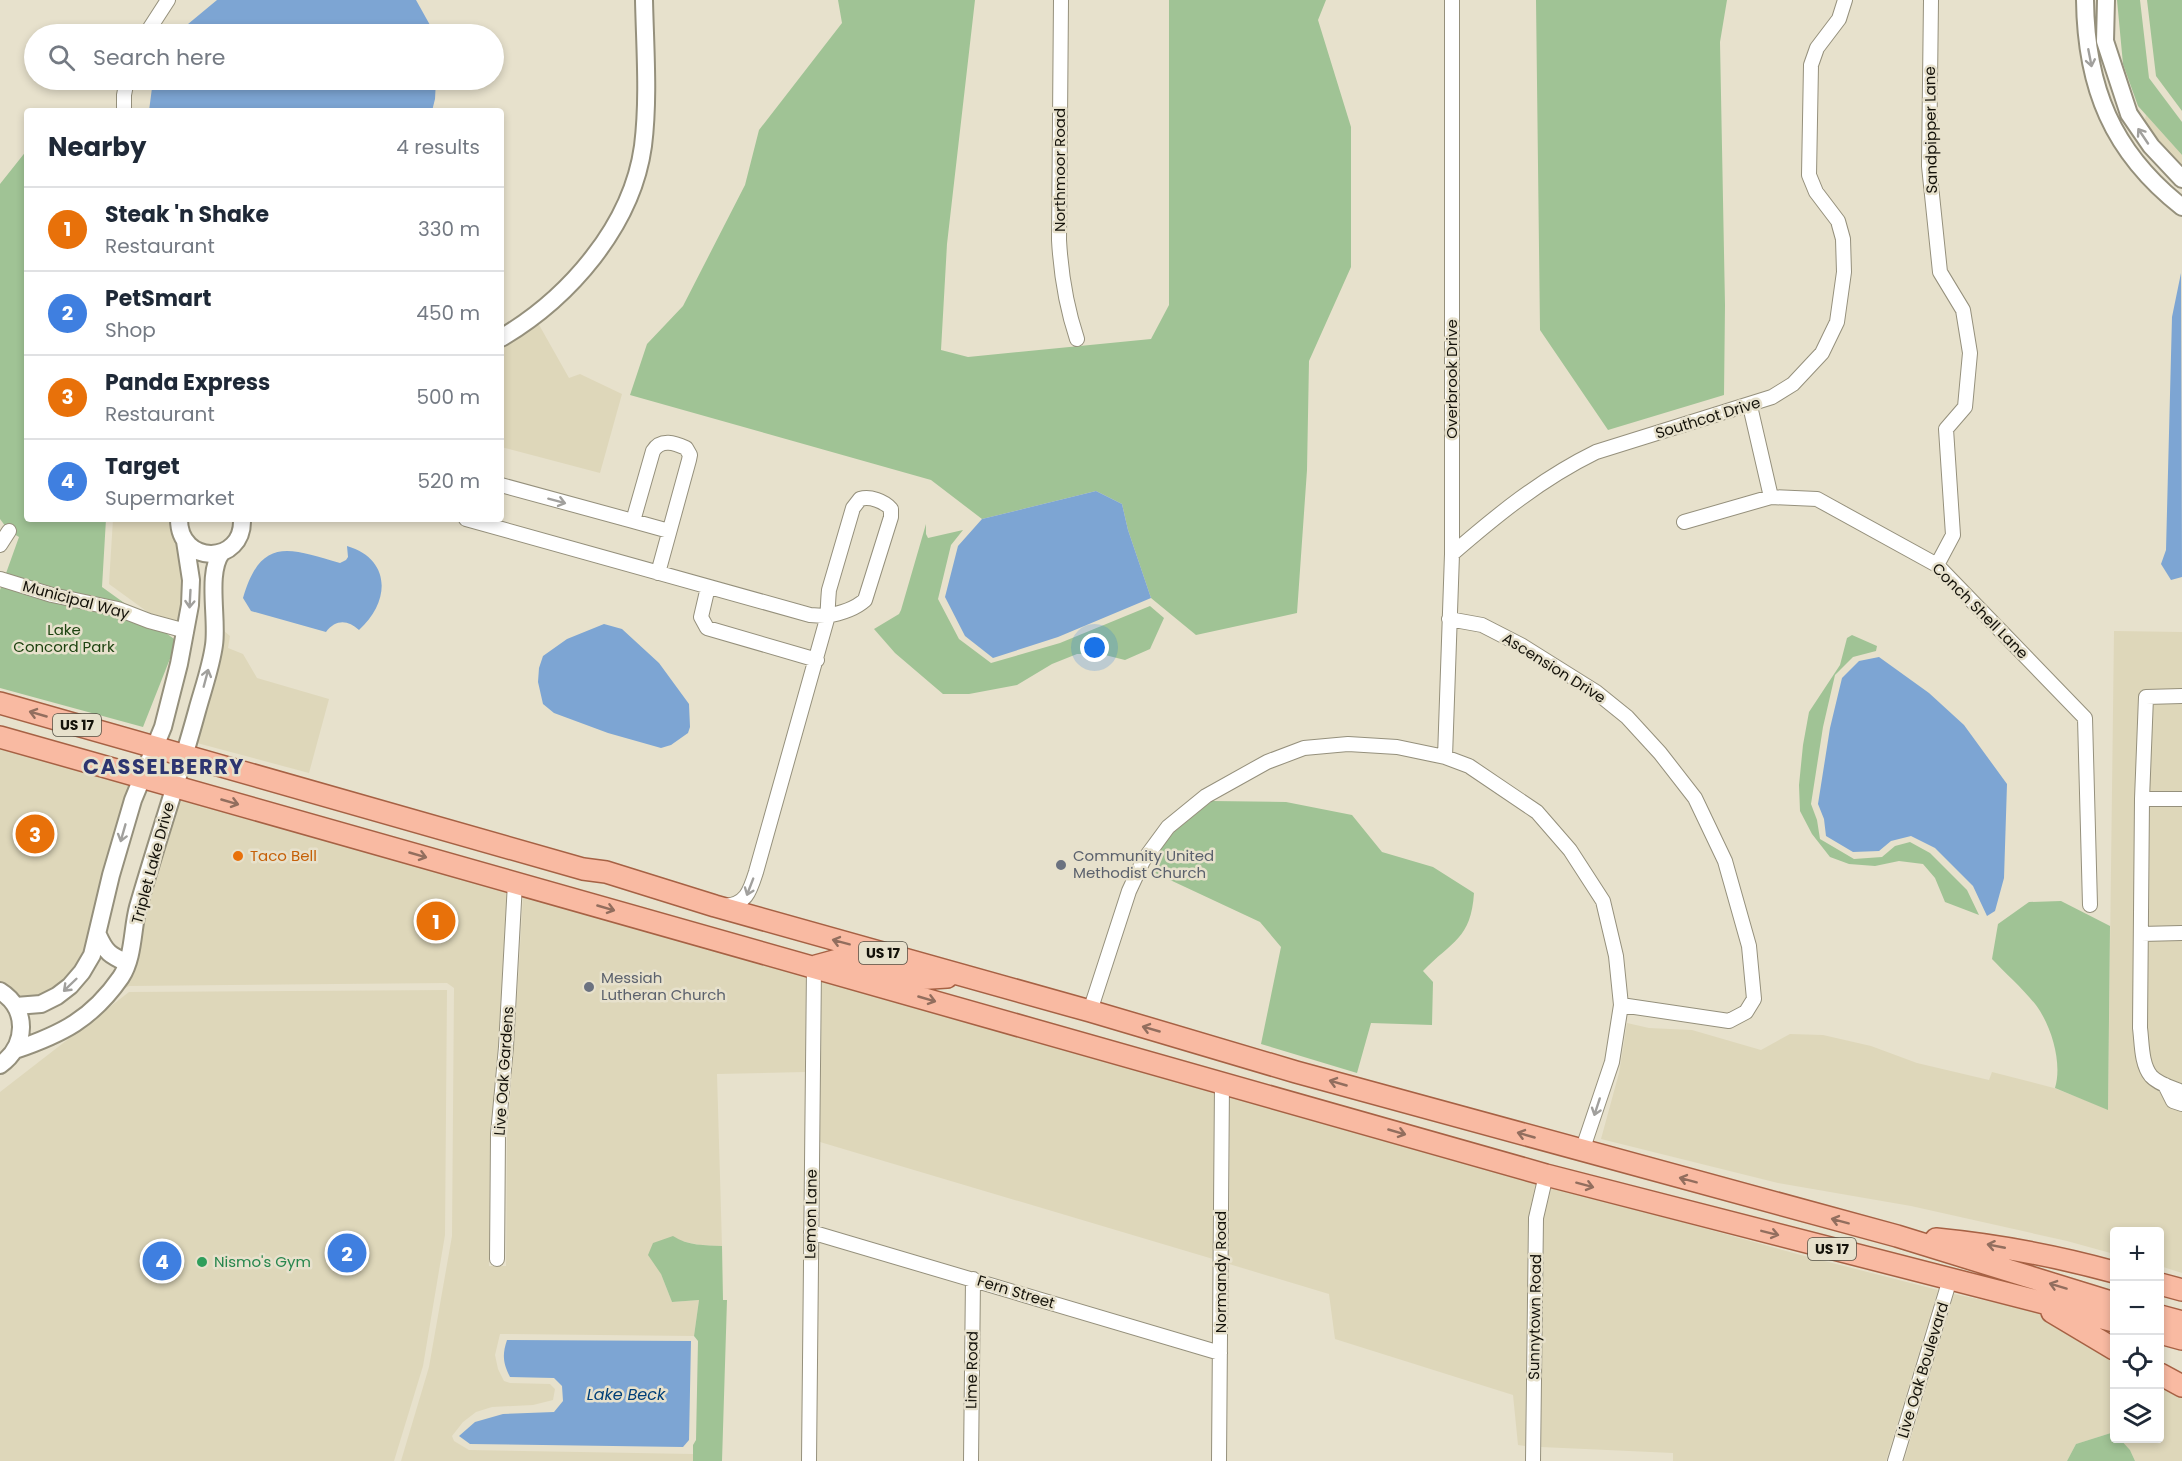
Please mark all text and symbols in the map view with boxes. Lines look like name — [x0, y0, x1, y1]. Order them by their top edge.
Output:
search box — [24, 24, 504, 90]
icon: search — [45, 41, 78, 74]
text: Search here — [93, 42, 226, 73]
one-way arrow — [2085, 48, 2096, 68]
street label: Sandpipper Lane — [1919, 66, 1942, 194]
street label: Northmoor Road — [1049, 108, 1070, 232]
one-way arrow — [2137, 127, 2150, 144]
text: Nearby — [48, 129, 146, 165]
text: 4 results — [396, 133, 480, 161]
text: Steak 'n Shake — [105, 199, 269, 230]
text: 1 — [64, 215, 71, 243]
text: 330 m — [418, 215, 480, 243]
text: Restaurant — [105, 232, 215, 260]
text: PetSmart — [105, 283, 211, 314]
text: 2 — [62, 299, 73, 327]
text: 450 m — [416, 299, 480, 327]
text: Shop — [105, 316, 156, 344]
street label: Overbrook Drive — [1441, 319, 1462, 439]
text: Panda Express — [105, 367, 270, 398]
text: 3 — [61, 383, 74, 411]
text: 500 m — [416, 383, 480, 411]
street label: Southcot Drive — [1653, 392, 1763, 443]
text: Restaurant — [105, 400, 215, 428]
text: Target — [105, 451, 180, 482]
text: 4 — [61, 467, 74, 495]
text: 520 m — [417, 467, 480, 495]
text: Supermarket — [105, 484, 234, 512]
one-way arrow — [548, 496, 567, 507]
street label: Conch Shell Lane — [1928, 558, 2033, 663]
street label: Municipal Way — [20, 575, 132, 624]
one-way arrow — [184, 589, 195, 609]
park label: Lake Concord Park — [13, 619, 115, 657]
street label: Ascension Drive — [1499, 627, 1610, 708]
your location — [1080, 633, 1109, 662]
one-way arrow — [201, 669, 212, 688]
one-way arrow — [29, 708, 48, 719]
road number: US 17 — [53, 714, 101, 736]
district label: CASSELBERRY — [83, 752, 245, 781]
one-way arrow — [221, 797, 240, 809]
street label: Triplet Lake Drive — [126, 800, 179, 926]
pin: 3 — [15, 812, 54, 856]
one-way arrow — [117, 823, 129, 842]
place label: Taco Bell — [250, 845, 317, 866]
place label: Community United Methodist Church — [1073, 845, 1214, 883]
marker: Taco Bell — [231, 849, 245, 863]
one-way arrow — [408, 850, 427, 861]
marker: Community United Methodist Church — [1054, 858, 1068, 872]
one-way arrow — [744, 877, 755, 896]
pin: 1 — [416, 898, 456, 944]
one-way arrow — [596, 903, 615, 914]
one-way arrow — [832, 936, 851, 947]
road number: US 17 — [859, 942, 907, 964]
place label: Messiah Lutheran Church — [601, 967, 726, 1005]
one-way arrow — [63, 977, 78, 992]
marker: Messiah Lutheran Church — [582, 980, 596, 994]
one-way arrow — [917, 994, 936, 1005]
street label: Live Oak Gardens — [488, 1005, 519, 1136]
one-way arrow — [1141, 1023, 1160, 1034]
one-way arrow — [1329, 1077, 1348, 1088]
one-way arrow — [1591, 1097, 1602, 1116]
one-way arrow — [1387, 1127, 1406, 1139]
one-way arrow — [1517, 1129, 1536, 1140]
street label: Lemon Lane — [799, 1169, 822, 1259]
one-way arrow — [1679, 1174, 1698, 1185]
one-way arrow — [1575, 1179, 1594, 1191]
street label: Normandy Road — [1210, 1211, 1231, 1333]
one-way arrow — [1831, 1215, 1850, 1226]
map controls — [2110, 1227, 2164, 1443]
button: + — [2110, 1227, 2164, 1281]
one-way arrow — [1760, 1228, 1779, 1240]
pin: 2 — [328, 1230, 366, 1276]
pin: 4 — [142, 1238, 182, 1284]
road number: US 17 — [1808, 1238, 1856, 1260]
one-way arrow — [1986, 1240, 2006, 1251]
place label: Nismo's Gym — [214, 1251, 311, 1272]
street label: Sunnytown Road — [1523, 1254, 1546, 1380]
marker: Nismo's Gym — [195, 1255, 209, 1269]
street label: Fern Street — [975, 1270, 1057, 1313]
one-way arrow — [2049, 1280, 2068, 1291]
button: − — [2110, 1281, 2164, 1335]
street label: Live Oak Boulevard — [1892, 1299, 1953, 1440]
street label: Lime Road — [960, 1331, 983, 1409]
button: locate — [2110, 1335, 2164, 1389]
water label: Lake Beck — [587, 1383, 666, 1406]
button: layers — [2110, 1389, 2164, 1443]

